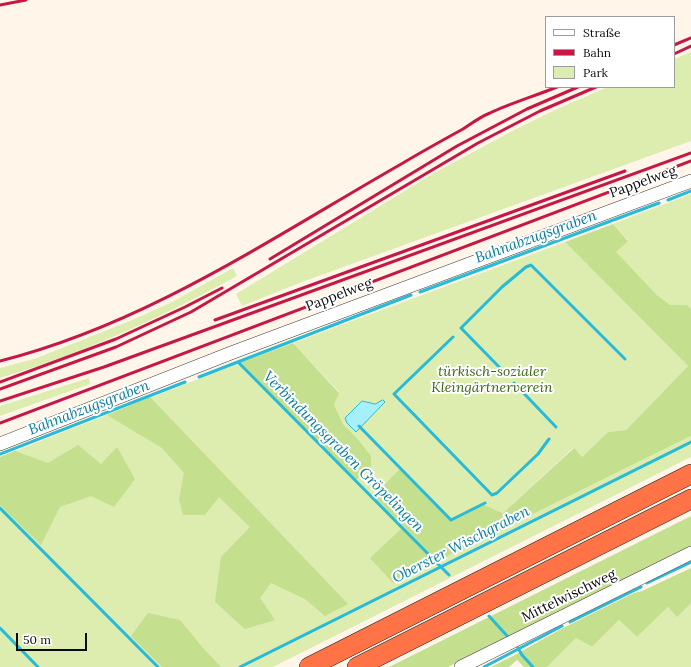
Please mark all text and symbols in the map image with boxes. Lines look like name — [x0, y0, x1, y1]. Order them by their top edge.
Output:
legend — [545, 16, 675, 88]
text: Straße — [583, 25, 620, 40]
text: Bahn — [583, 45, 611, 60]
text: Park — [583, 65, 608, 80]
street label: Pappelweg — [607, 162, 679, 202]
water label: Bahnabzugsgraben — [473, 207, 599, 267]
street label: Pappelweg — [303, 275, 375, 315]
park label: türkisch-sozialer Kleingärtnerverein — [431, 364, 553, 396]
water label: Verbindungsgraben Gröpelingen — [259, 368, 427, 536]
water label: Bahnabzugsgraben — [26, 377, 152, 439]
water label: Oberster Wischgraben — [389, 503, 533, 587]
street label: Mittelwischweg — [519, 566, 619, 626]
scale bar — [18, 625, 89, 651]
text: 50 m — [23, 632, 51, 647]

